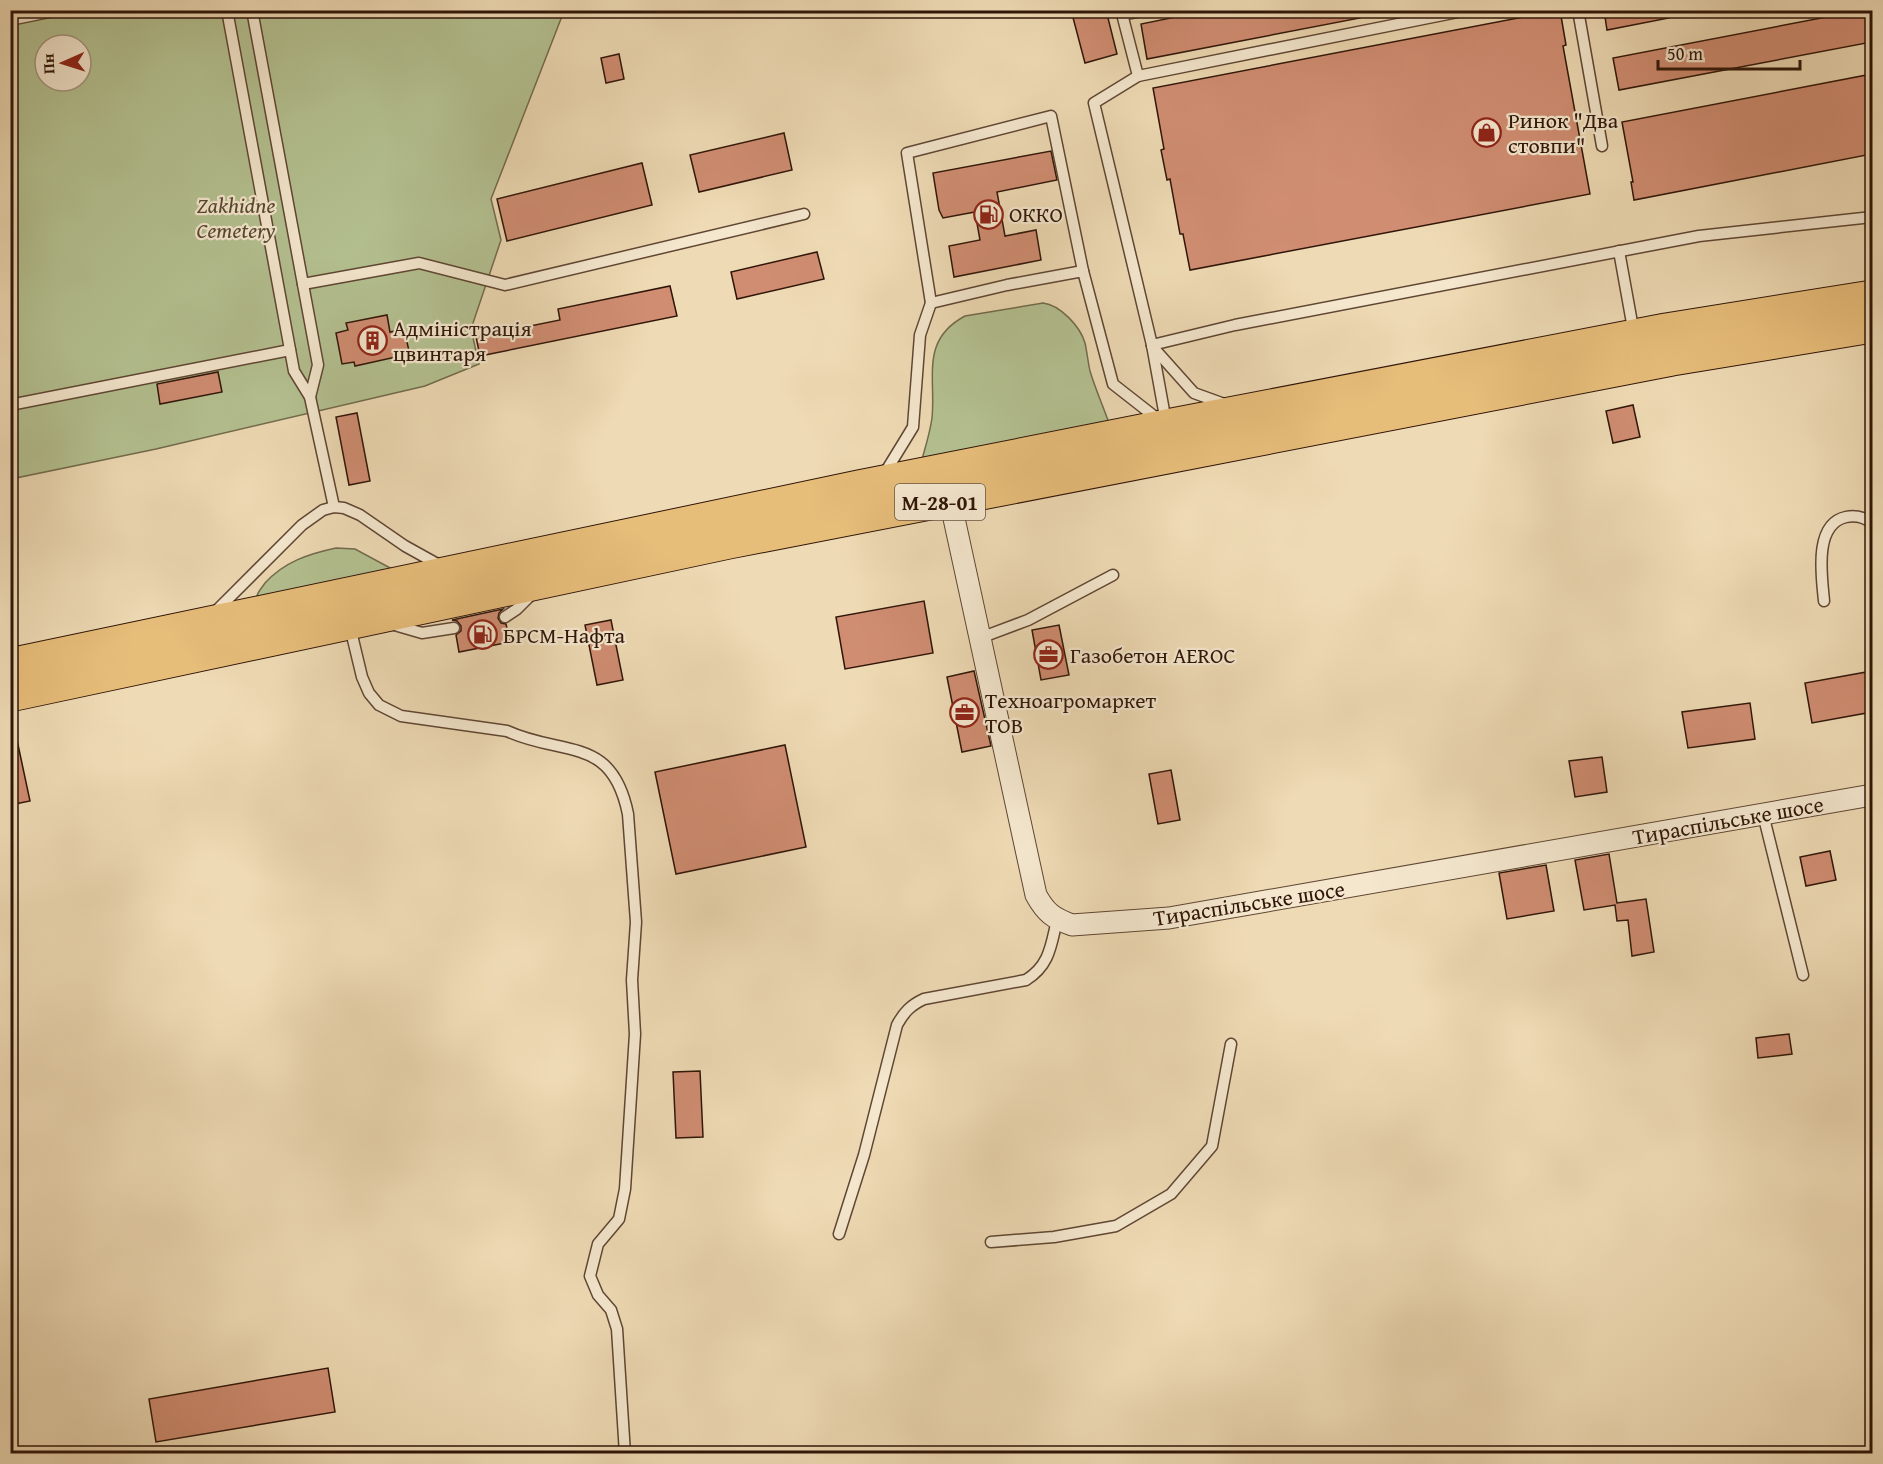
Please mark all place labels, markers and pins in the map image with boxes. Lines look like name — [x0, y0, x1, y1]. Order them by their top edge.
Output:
place label: Ринок "Два стовпи" — [1508, 104, 1619, 161]
shop icon: Ринок "Два стовпи" — [1471, 117, 1503, 149]
fuel station icon: ОККО — [972, 198, 1004, 230]
place label: ОККО — [1009, 198, 1063, 230]
place label: Адміністрація цвинтаря — [393, 312, 532, 369]
building icon: Адміністрація цвинтаря — [356, 325, 388, 357]
fuel station icon: БРСМ-Нафта — [466, 619, 498, 651]
place label: БРСМ-Нафта — [503, 619, 626, 651]
office icon: Газобетон AEROC — [1033, 639, 1065, 671]
place label: Газобетон AEROC — [1070, 639, 1235, 671]
place label: Техноагромаркет ТОВ — [985, 684, 1157, 741]
office icon: Техноагромаркет ТОВ — [948, 697, 980, 729]

